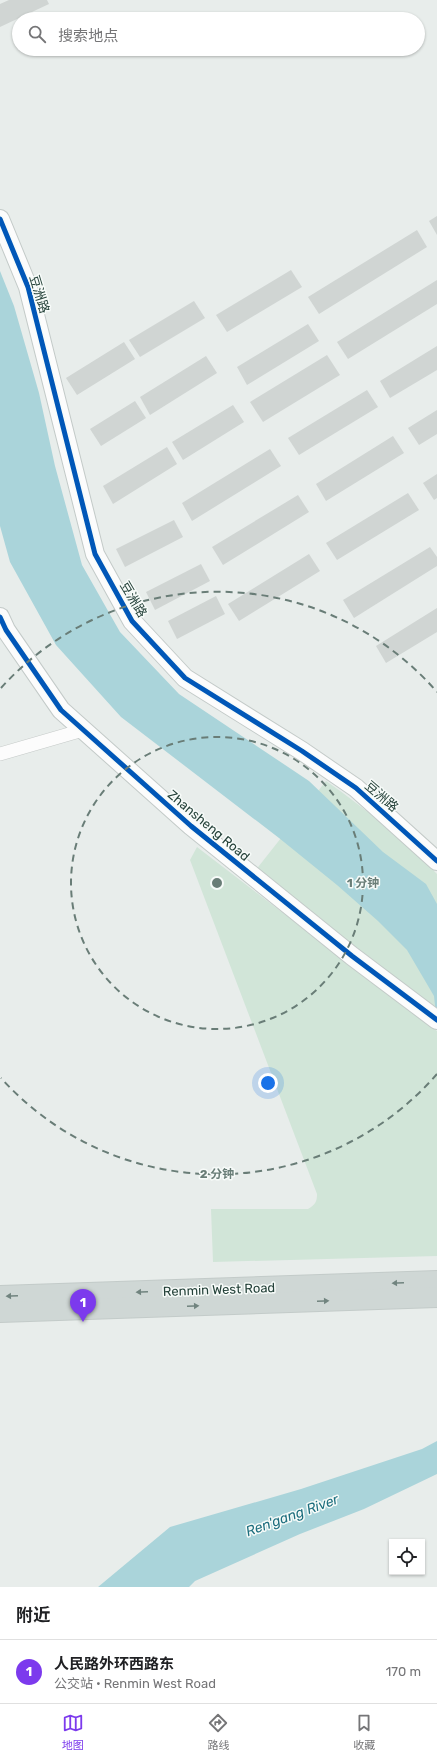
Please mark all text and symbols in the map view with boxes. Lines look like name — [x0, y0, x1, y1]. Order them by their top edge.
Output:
search box — [12, 12, 425, 56]
icon: search — [26, 23, 48, 45]
text: 搜索地点 — [58, 27, 118, 45]
street label: 豆洲路 — [27, 273, 52, 315]
street label: 豆洲路 — [117, 579, 150, 620]
street label: 豆洲路 — [362, 778, 401, 815]
street label: Zhansheng Road — [164, 787, 253, 865]
centre of rings — [210, 876, 224, 890]
text: 1 分钟 — [347, 876, 379, 890]
your location — [258, 1073, 278, 1093]
text: 2 分钟 — [200, 1167, 234, 1181]
one-way arrow — [392, 1279, 404, 1286]
street label: Renmin West Road — [163, 1280, 275, 1299]
one-way arrow — [136, 1288, 148, 1295]
pin: 1 — [70, 1289, 96, 1322]
one-way arrow — [5, 1293, 18, 1299]
one-way arrow — [317, 1298, 330, 1304]
one-way arrow — [187, 1302, 199, 1309]
water label: Ren'gang River — [243, 1491, 342, 1540]
map controls — [389, 1539, 425, 1575]
button: locate — [389, 1539, 425, 1575]
text: 附近 — [16, 1605, 50, 1625]
text: 人民路外环西路东 — [54, 1655, 174, 1673]
text: 1 — [26, 1664, 32, 1679]
text: 170 m — [386, 1664, 421, 1679]
text: 公交站 · Renmin West Road — [54, 1676, 216, 1691]
tab: 地图 — [62, 1712, 84, 1752]
tab: 路线 — [207, 1712, 229, 1752]
tab: 收藏 — [353, 1712, 375, 1752]

